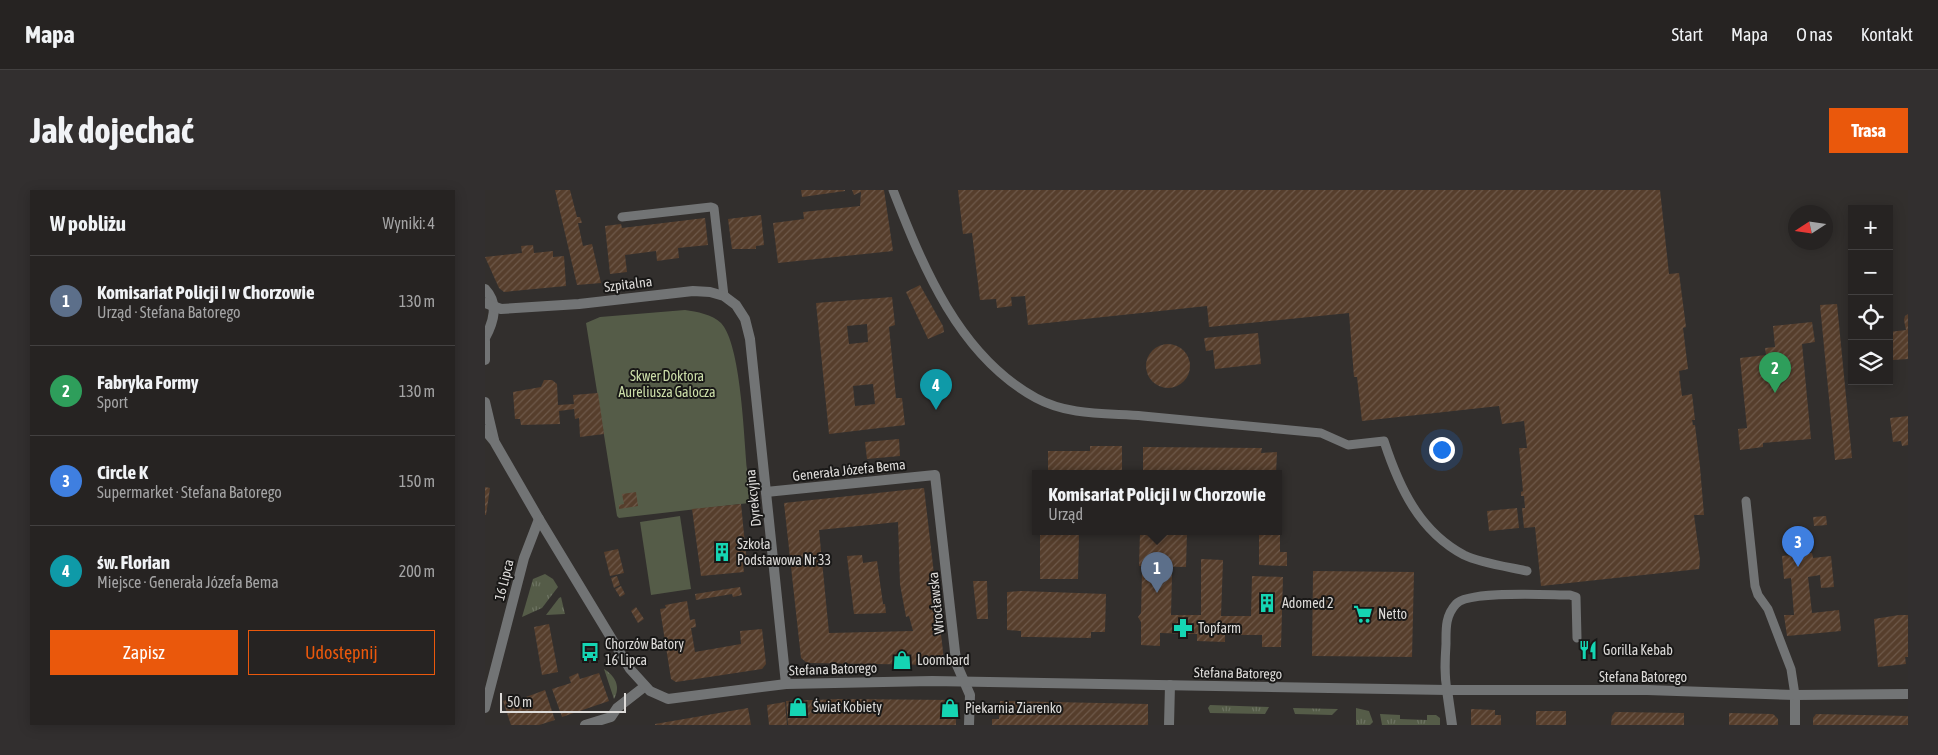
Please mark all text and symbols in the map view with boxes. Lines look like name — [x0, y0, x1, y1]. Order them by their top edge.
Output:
text: Mapa — [25, 21, 75, 48]
text: Start — [1671, 24, 1703, 45]
text: Mapa — [1731, 24, 1768, 45]
text: O nas — [1796, 24, 1833, 45]
text: Kontakt — [1861, 24, 1913, 45]
button: Trasa — [1829, 108, 1908, 153]
text: Jak dojechać — [30, 110, 194, 150]
north arrow — [1788, 205, 1833, 250]
map controls — [1848, 205, 1893, 385]
button: + — [1848, 205, 1893, 250]
text: W pobliżu — [50, 211, 126, 235]
text: Wyniki: 4 — [383, 214, 435, 232]
button: − — [1848, 250, 1893, 295]
street label: Szpitalna — [603, 273, 653, 295]
text: Komisariat Policji I w Chorzowie — [97, 281, 315, 303]
text: 1 — [62, 292, 70, 310]
text: 130 m — [399, 292, 435, 310]
button: locate — [1848, 295, 1893, 340]
text: Urząd · Stefana Batorego — [97, 303, 241, 321]
button: layers — [1848, 340, 1893, 385]
pin: 2 — [1759, 352, 1791, 393]
park label: Skwer Doktora Aureliusza Galocza — [618, 368, 716, 400]
pin: 4 — [920, 369, 952, 410]
text: Fabryka Formy — [97, 371, 199, 393]
text: 2 — [62, 382, 70, 400]
text: 130 m — [399, 382, 435, 400]
text: Sport — [97, 393, 128, 411]
your location — [1429, 437, 1455, 463]
street label: Generała Józefa Bema — [792, 456, 906, 484]
text: Circle K — [97, 461, 148, 483]
street label: Dyrekcyjna — [742, 469, 764, 527]
popup — [1032, 470, 1282, 535]
text: 3 — [62, 472, 70, 490]
text: 150 m — [399, 472, 435, 490]
text: Supermarket · Stefana Batorego — [97, 483, 282, 501]
text: Komisariat Policji I w Chorzowie — [1048, 483, 1266, 505]
text: Urząd — [1048, 505, 1083, 523]
pin: 3 — [1782, 526, 1814, 567]
place label: Szkoła Podstawowa Nr 33 — [737, 536, 831, 568]
building icon: Szkoła Podstawowa Nr 33 — [711, 541, 733, 563]
text: św. Florian — [97, 551, 170, 573]
pin: 1 — [1141, 552, 1173, 593]
street label: 16 Lipca — [491, 558, 517, 602]
text: 4 — [62, 562, 70, 580]
text: 200 m — [399, 562, 435, 580]
street label: Wrocławska — [925, 571, 947, 635]
text: Miejsce · Generała Józefa Bema — [97, 573, 279, 591]
building icon: Adomed 2 — [1256, 592, 1278, 614]
place label: Adomed 2 — [1282, 595, 1334, 611]
supermarket icon: Netto — [1352, 603, 1374, 625]
place label: Netto — [1378, 606, 1407, 622]
pharmacy icon: Topfarm — [1172, 617, 1194, 639]
place label: Topfarm — [1198, 620, 1241, 636]
button: Zapisz — [50, 630, 238, 675]
button: Udostępnij — [248, 630, 435, 675]
place label: Chorzów Batory 16 Lipca — [605, 636, 684, 668]
restaurant icon: Gorilla Kebab — [1577, 639, 1599, 661]
bus stop icon: Chorzów Batory 16 Lipca — [579, 641, 601, 663]
place label: Gorilla Kebab — [1603, 642, 1673, 658]
shop icon: Loombard — [891, 649, 913, 671]
place label: Loombard — [917, 652, 970, 668]
street label: Stefana Batorego — [789, 659, 877, 679]
street label: Stefana Batorego — [1194, 664, 1282, 682]
street label: Stefana Batorego — [1599, 669, 1687, 685]
scale bar — [500, 690, 626, 713]
text: 50 m — [507, 694, 532, 710]
shop icon: Świat Kobiety — [787, 696, 809, 718]
shop icon: Piekarnia Ziarenko — [939, 697, 961, 719]
place label: Świat Kobiety — [813, 698, 882, 715]
place label: Piekarnia Ziarenko — [965, 700, 1062, 716]

